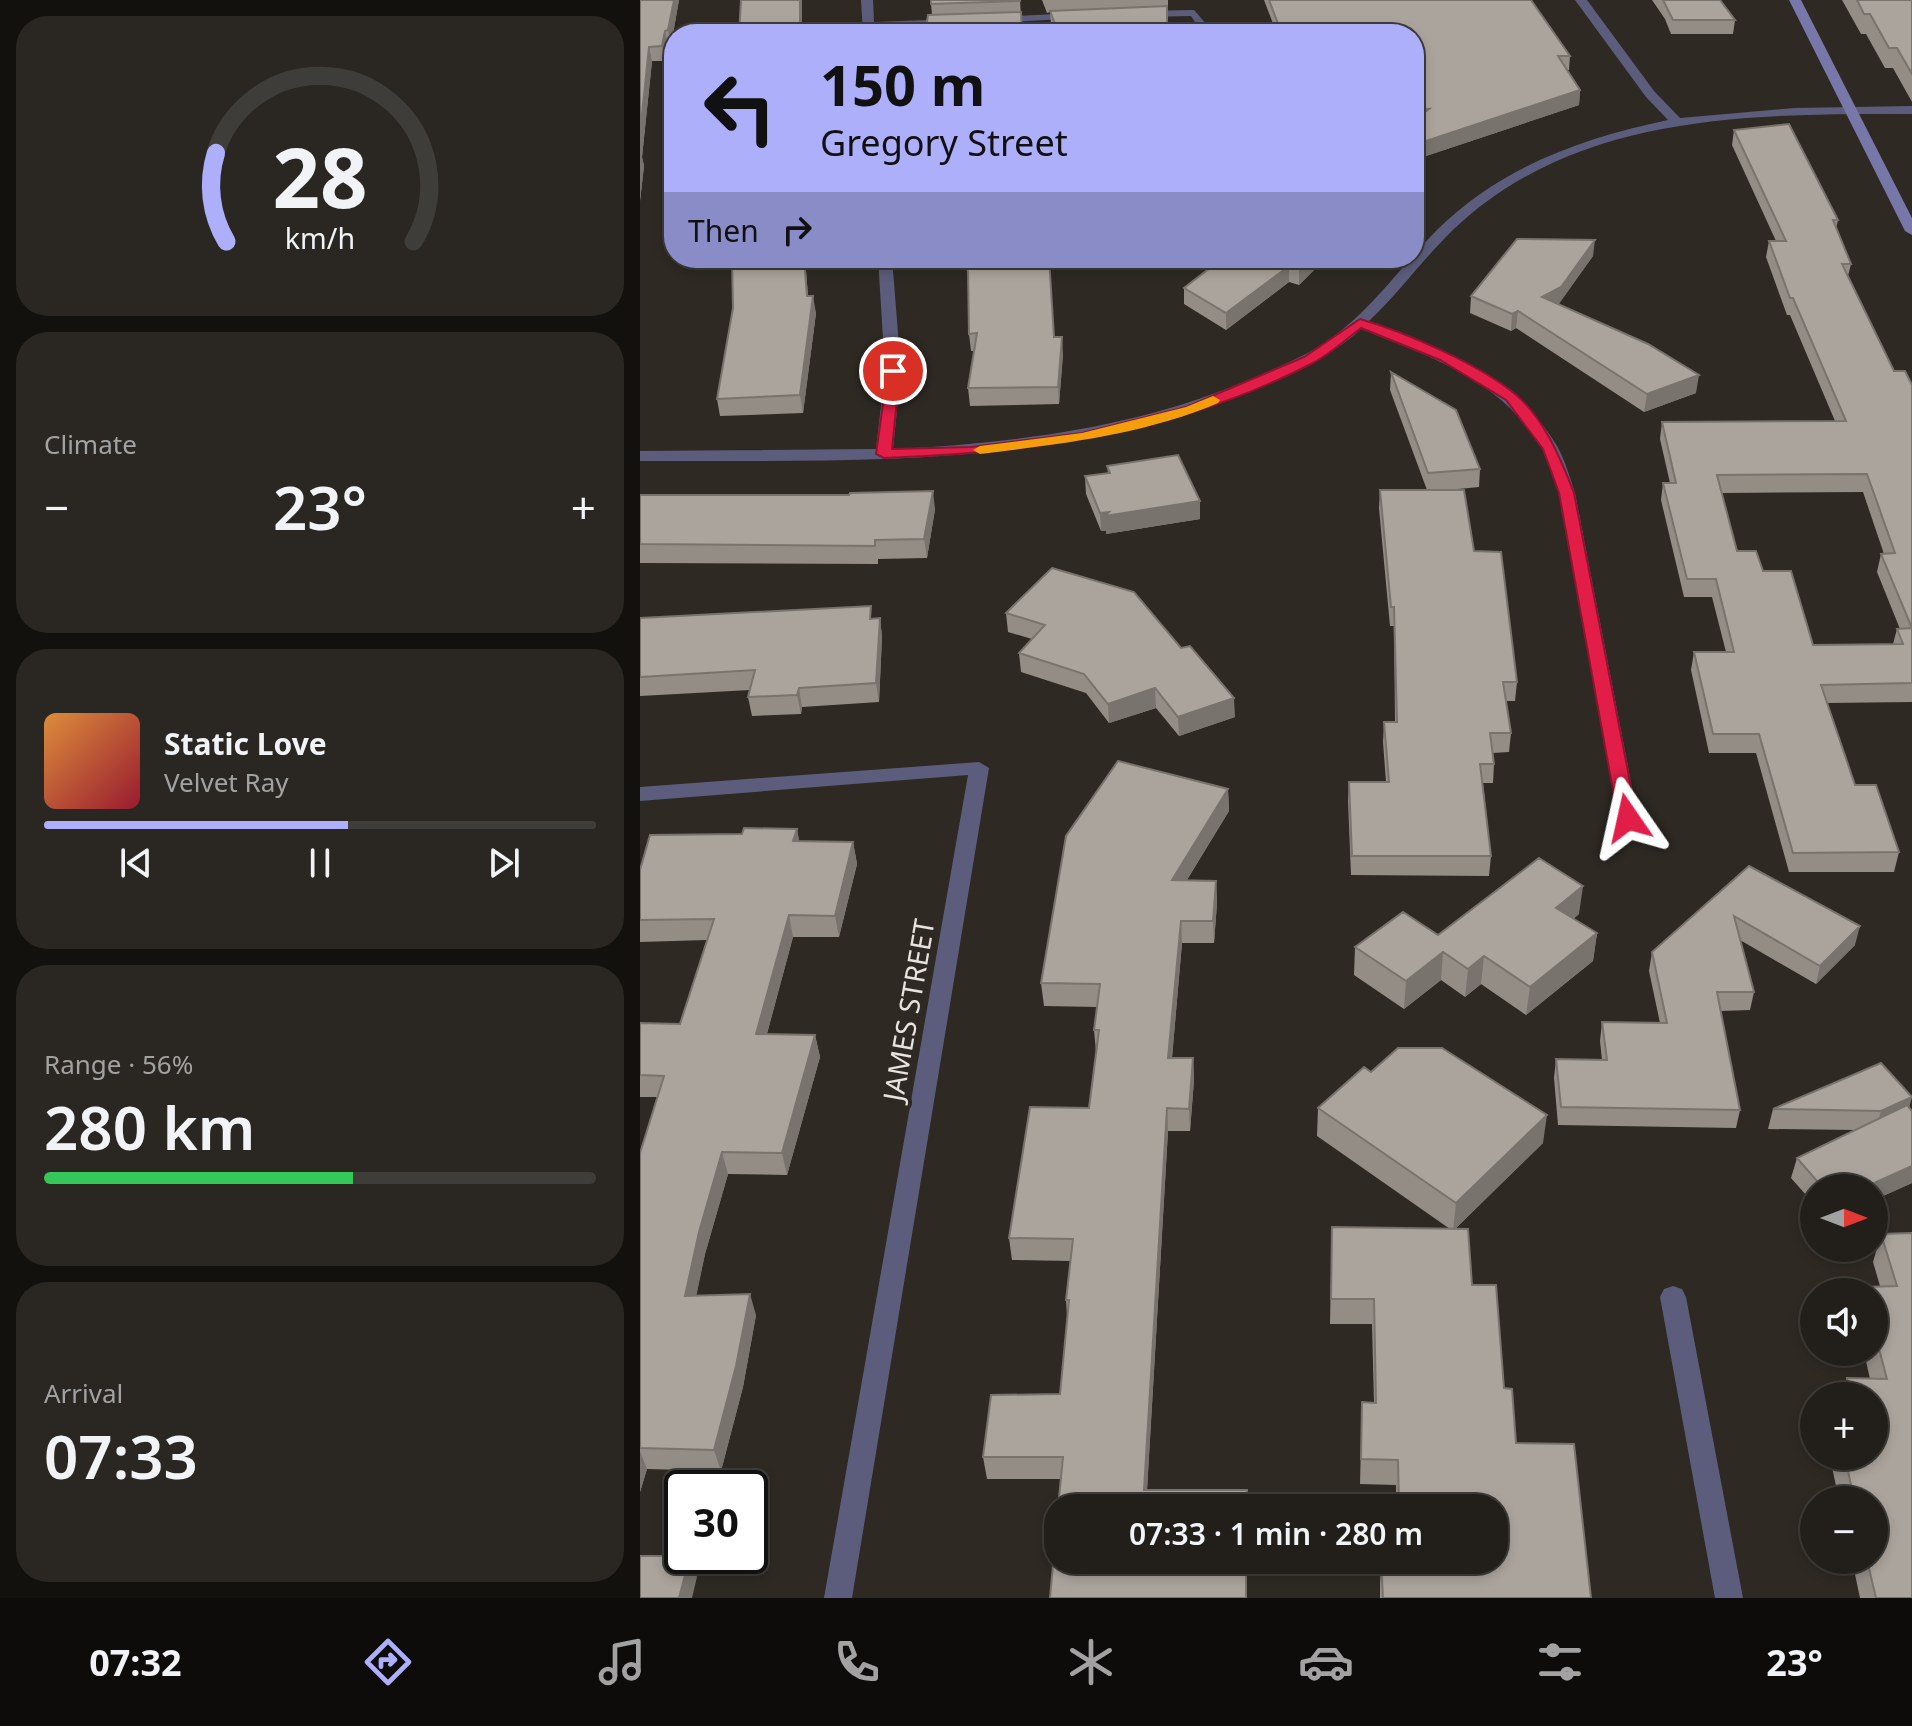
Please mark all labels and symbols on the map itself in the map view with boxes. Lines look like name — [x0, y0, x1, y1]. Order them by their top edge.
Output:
pin — [859, 337, 927, 405]
position arrow — [1586, 776, 1670, 860]
street label: JAMES STREET — [873, 916, 943, 1107]
north arrow — [1800, 1174, 1888, 1262]
speed limit sign: 30 — [664, 1470, 768, 1574]

